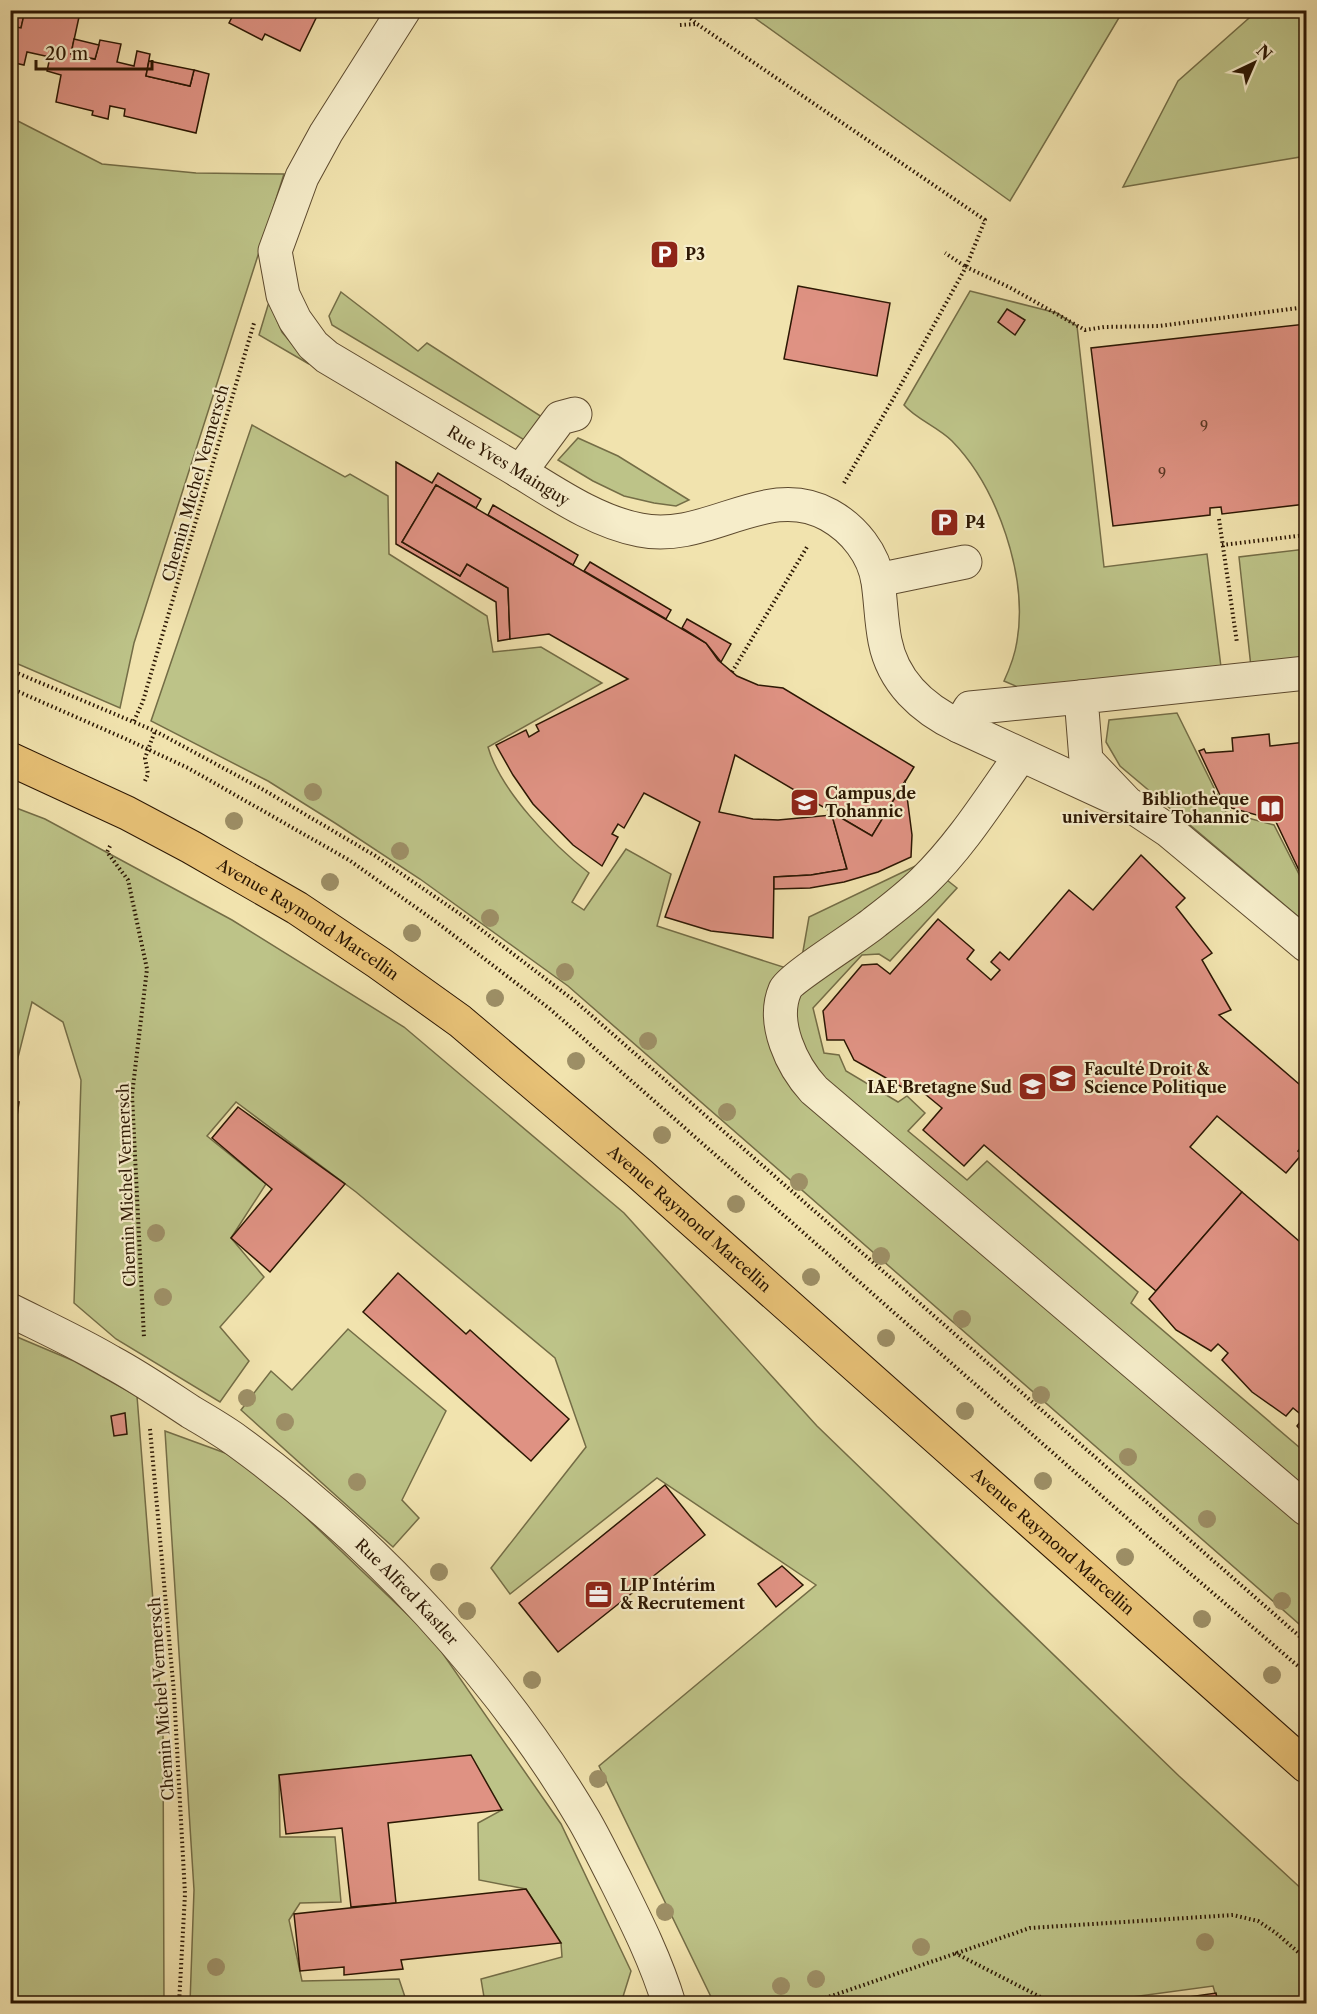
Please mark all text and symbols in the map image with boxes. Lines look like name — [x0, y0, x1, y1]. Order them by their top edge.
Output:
scale bar — [36, 33, 152, 71]
north arrow — [1224, 33, 1284, 93]
text: N — [1252, 40, 1276, 64]
text: 20 m — [45, 43, 89, 65]
parking icon: P3 — [648, 238, 680, 270]
place label: P3 — [685, 244, 705, 264]
street label: Chemin Michel Vermersch — [157, 382, 233, 584]
house number: 9 — [1200, 417, 1208, 435]
street label: Rue Yves Mainguy — [444, 421, 575, 511]
house number: 9 — [1158, 464, 1166, 482]
parking icon: P4 — [928, 506, 960, 538]
place label: P4 — [965, 512, 985, 532]
place label: Campus de Tohannic — [825, 783, 917, 821]
school or university icon: Campus de Tohannic — [788, 786, 820, 818]
place label: Bibliothèque universitaire Tohannic — [1062, 789, 1249, 827]
library icon: Bibliothèque universitaire Tohannic — [1254, 792, 1286, 824]
street label: Avenue Raymond Marcellin — [213, 854, 403, 984]
place label: Faculté Droit & Science Politique — [1084, 1059, 1227, 1097]
school or university icon: Faculté Droit & Science Politique — [1047, 1062, 1079, 1094]
school or university icon: IAE Bretagne Sud — [1017, 1071, 1049, 1103]
place label: IAE Bretagne Sud — [867, 1077, 1012, 1097]
street label: Chemin Michel Vermersch — [112, 1083, 140, 1287]
street label: Avenue Raymond Marcellin — [603, 1140, 776, 1296]
street label: Avenue Raymond Marcellin — [967, 1463, 1139, 1619]
street label: Rue Alfred Kastler — [351, 1534, 463, 1649]
place label: LIP Intérim & Recrutement — [620, 1575, 746, 1613]
office icon: LIP Intérim & Recrutement — [583, 1578, 615, 1610]
street label: Chemin Michel Vermersch — [144, 1597, 178, 1801]

